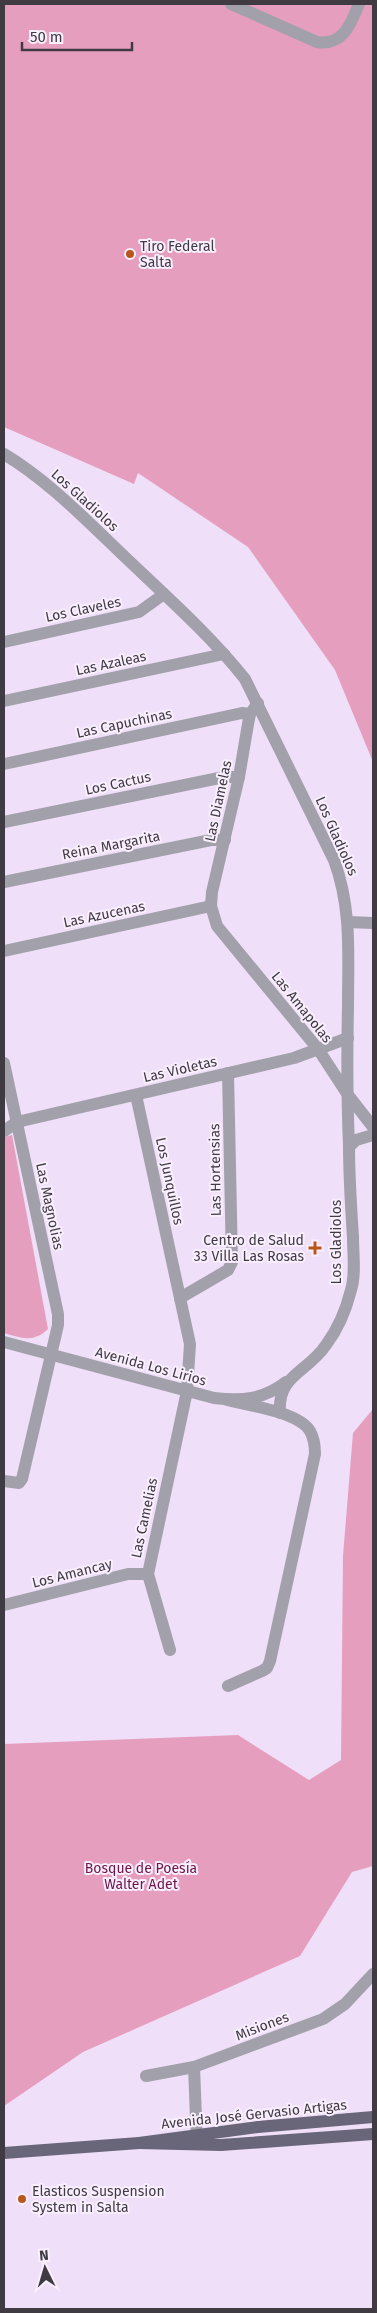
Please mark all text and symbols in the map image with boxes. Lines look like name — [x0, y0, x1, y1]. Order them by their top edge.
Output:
scale bar — [22, 20, 132, 52]
text: 50 m — [30, 28, 63, 46]
place label: Tiro Federal Salta — [140, 238, 215, 271]
marker: Tiro Federal Salta — [124, 248, 136, 260]
street label: Los Gladiolos — [47, 466, 122, 535]
street label: Los Claveles — [44, 593, 123, 626]
street label: Las Azaleas — [74, 648, 148, 679]
street label: Las Capuchinas — [75, 705, 174, 742]
street label: Las Diamelas — [202, 758, 236, 843]
street label: Los Cactus — [84, 768, 153, 799]
street label: Los Gladiolos — [312, 794, 362, 879]
street label: Reina Margarita — [61, 828, 162, 863]
street label: Las Azucenas — [62, 897, 147, 931]
street label: Las Amapolas — [268, 968, 336, 1047]
street label: Las Violetas — [142, 1053, 219, 1086]
street label: Las Hortensias — [206, 1123, 225, 1217]
street label: Los Junquillos — [152, 1136, 187, 1227]
street label: Las Magnolias — [32, 1161, 67, 1252]
street label: Los Gladiolos — [328, 1199, 345, 1284]
place label: Centro de Salud 33 Villa Las Rosas — [194, 1232, 304, 1265]
marker: Centro de Salud 33 Villa Las Rosas — [308, 1241, 322, 1255]
street label: Avenida Los Lirios — [93, 1343, 209, 1390]
street label: Las Camelias — [128, 1476, 161, 1560]
street label: Los Amancay — [30, 1555, 114, 1592]
park label: Bosque de Poesía Walter Adet — [85, 1860, 197, 1893]
street label: Misiones — [233, 2008, 292, 2044]
street label: Avenida José Gervasio Artigas — [160, 2096, 348, 2133]
place label: Elasticos Suspension System in Salta — [32, 2183, 165, 2216]
marker: Elasticos Suspension System in Salta — [16, 2193, 28, 2205]
north arrow — [20, 2243, 70, 2293]
text: N — [39, 2247, 49, 2264]

